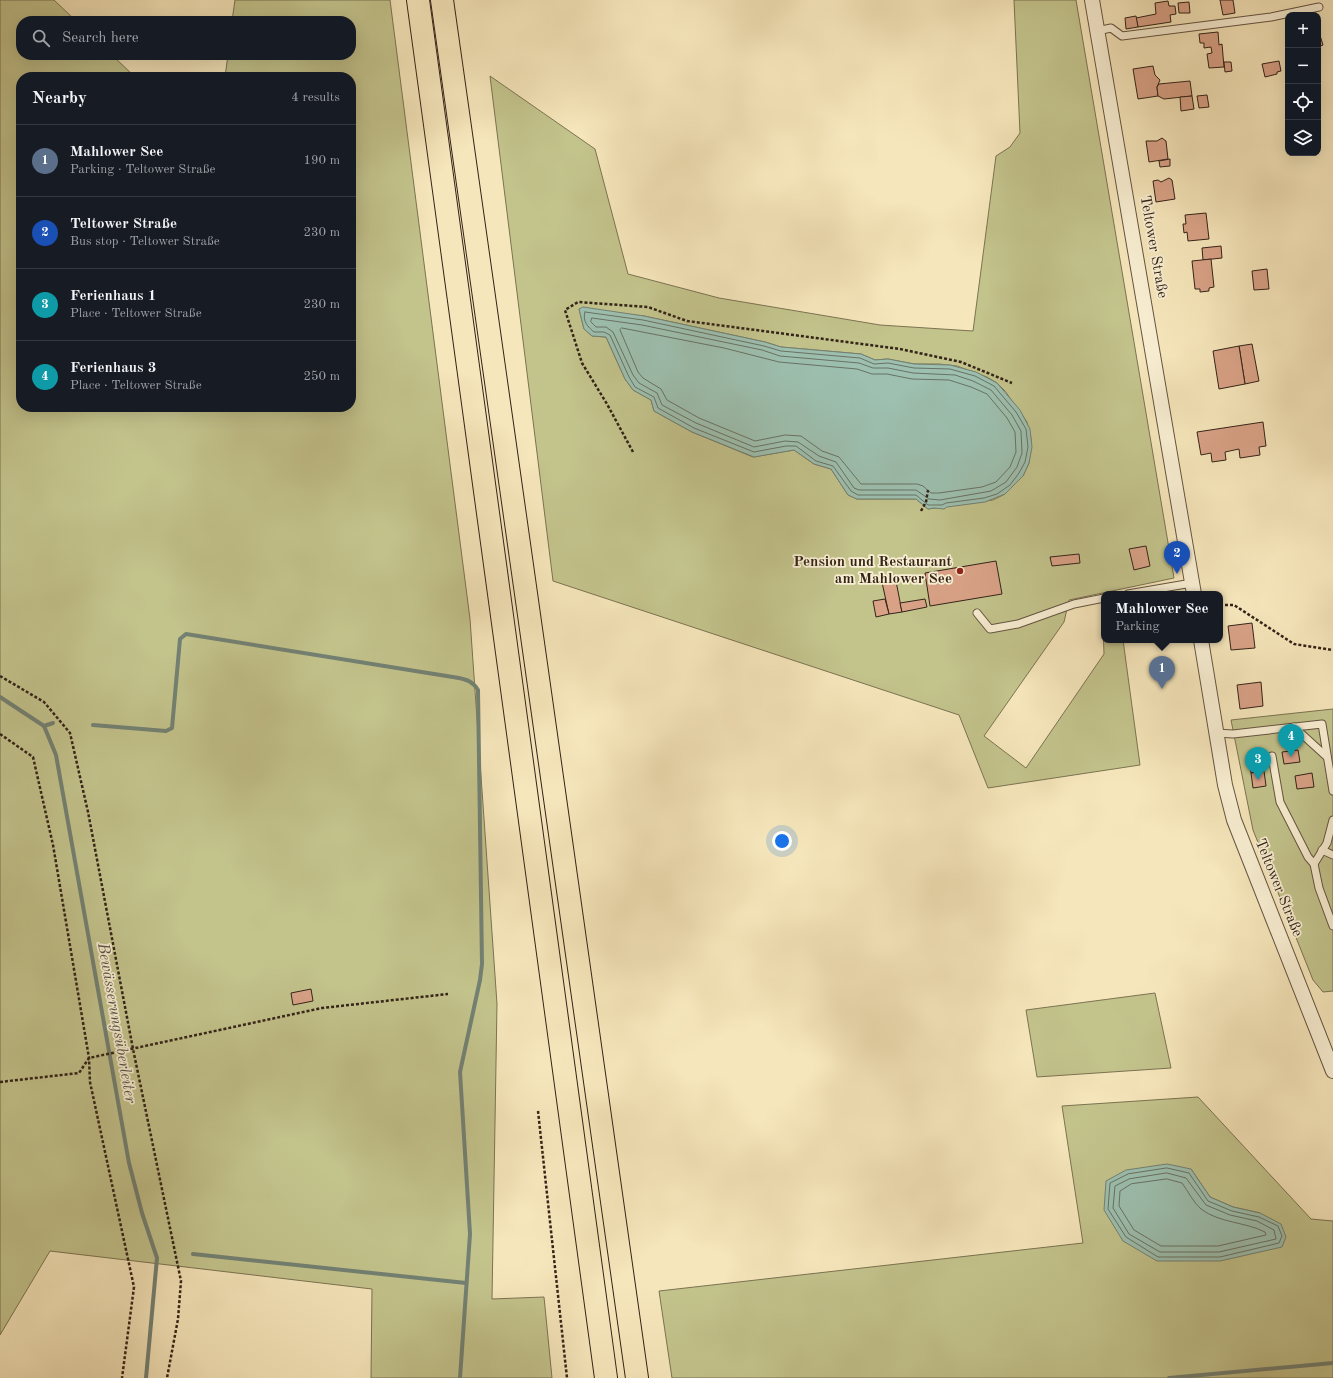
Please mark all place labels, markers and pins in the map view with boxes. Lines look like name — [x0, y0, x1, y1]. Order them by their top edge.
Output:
pin: 2 — [1164, 541, 1190, 574]
place label: Pension und Restaurant am Mahlower See — [793, 555, 953, 587]
marker: Pension und Restaurant am Mahlower See — [955, 566, 965, 576]
pin: 1 — [1149, 656, 1175, 689]
pin: 4 — [1278, 724, 1304, 757]
pin: 3 — [1245, 747, 1271, 780]

